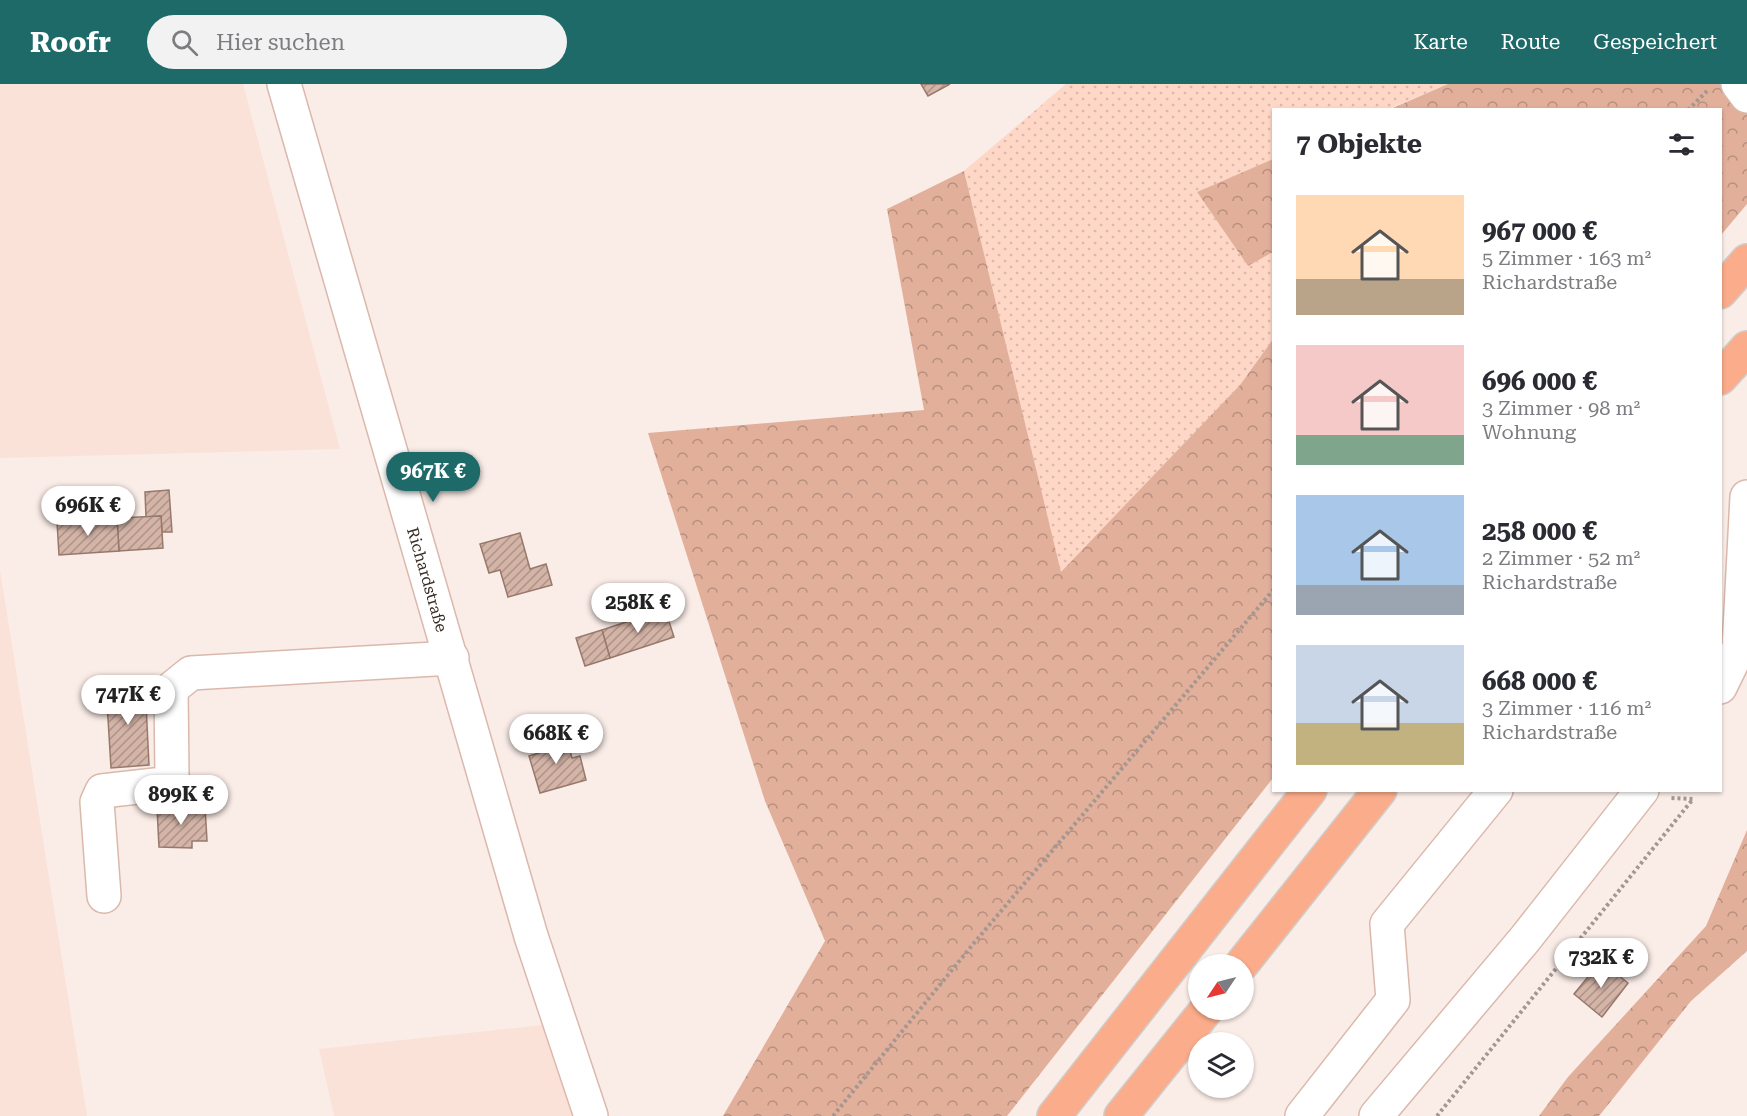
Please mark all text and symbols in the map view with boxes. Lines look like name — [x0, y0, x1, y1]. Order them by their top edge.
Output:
search box — [147, 15, 567, 69]
text: Roofr — [30, 26, 111, 59]
icon: search — [168, 26, 201, 59]
text: Hier suchen — [216, 30, 345, 55]
text: Karte — [1413, 30, 1468, 54]
text: Route — [1501, 30, 1560, 54]
text: Gespeichert — [1593, 30, 1717, 54]
icon: filters — [1665, 128, 1698, 161]
text: 7 Objekte — [1296, 129, 1422, 159]
text: 967 000 € — [1482, 216, 1597, 246]
icon: home — [1344, 219, 1416, 291]
text: 5 Zimmer · 163 m² — [1482, 246, 1651, 270]
text: Richardstraße — [1482, 270, 1617, 294]
text: 696 000 € — [1482, 366, 1597, 396]
icon: home — [1344, 369, 1416, 441]
text: 3 Zimmer · 98 m² — [1482, 396, 1640, 420]
text: Wohnung — [1482, 420, 1576, 444]
pin: 967K € — [384, 452, 482, 503]
text: 967K € — [400, 459, 466, 483]
pin: 696K € — [39, 486, 137, 537]
text: 696K € — [55, 493, 121, 517]
text: 258 000 € — [1482, 516, 1597, 546]
icon: home — [1344, 519, 1416, 591]
street label: Richardstraße — [403, 525, 452, 634]
text: 2 Zimmer · 52 m² — [1482, 546, 1640, 570]
text: Richardstraße — [1482, 570, 1617, 594]
pin: 258K € — [589, 583, 687, 634]
text: 258K € — [605, 590, 671, 614]
text: 668 000 € — [1482, 666, 1597, 696]
icon: home — [1344, 669, 1416, 741]
pin: 747K € — [79, 675, 177, 726]
text: 747K € — [95, 682, 161, 706]
text: 3 Zimmer · 116 m² — [1482, 696, 1651, 720]
pin: 668K € — [507, 714, 605, 765]
text: Richardstraße — [1482, 720, 1617, 744]
text: 668K € — [523, 721, 589, 745]
pin: 899K € — [132, 775, 230, 826]
text: 899K € — [148, 782, 214, 806]
pin: 732K € — [1552, 938, 1650, 989]
text: 732K € — [1568, 945, 1634, 969]
north arrow — [1188, 954, 1254, 1020]
map controls — [1188, 954, 1254, 1098]
button: layers — [1188, 1032, 1254, 1098]

